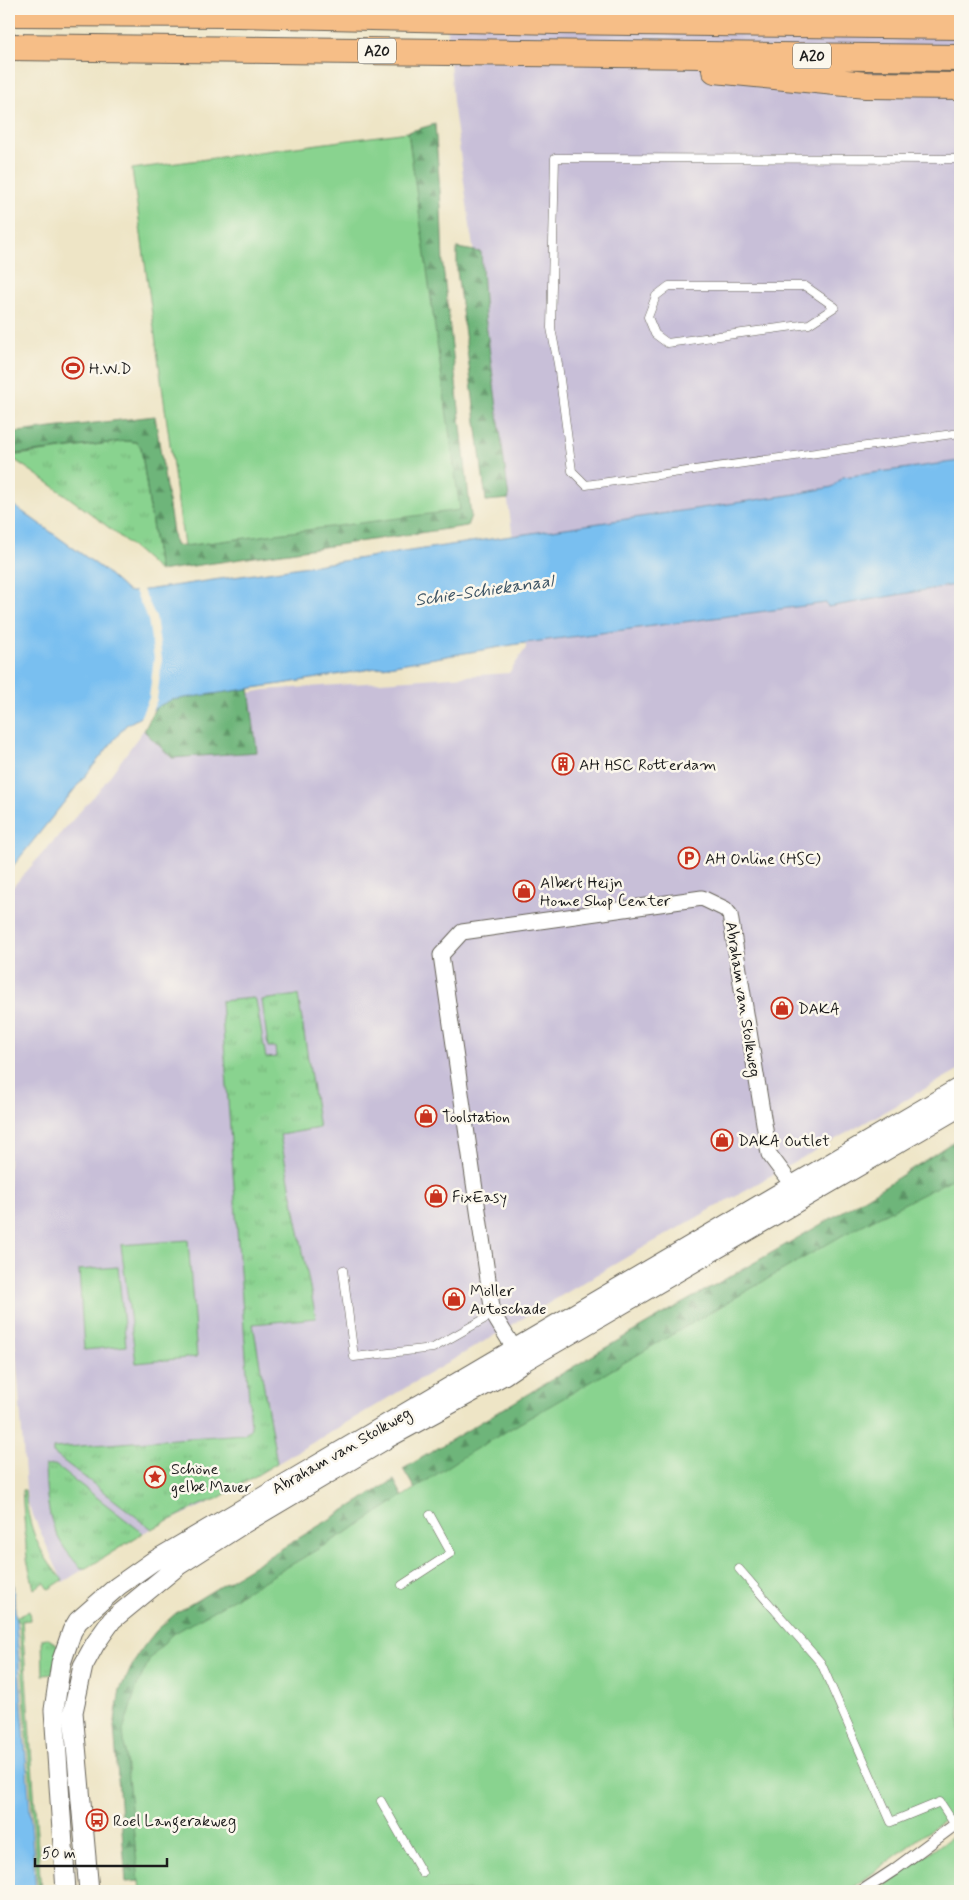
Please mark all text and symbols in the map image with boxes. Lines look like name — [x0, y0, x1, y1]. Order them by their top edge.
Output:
road number: A20 — [358, 38, 396, 64]
road number: A20 — [793, 44, 831, 68]
sports icon: H.W.D — [61, 356, 85, 380]
place label: H.W.D — [89, 359, 132, 380]
water label: Schie-Schiekanaal — [414, 569, 557, 613]
building icon: AH HSC Rotterdam — [551, 752, 575, 776]
place label: AH HSC Rotterdam — [579, 755, 716, 776]
parking icon: AH Online (HSC) — [677, 846, 701, 870]
place label: AH Online (HSC) — [705, 849, 821, 870]
place label: Albert Heijn Home Shop Center — [540, 873, 671, 912]
shop icon: Albert Heijn Home Shop Center — [512, 879, 536, 903]
street label: Abraham van Stolkweg — [719, 920, 765, 1079]
shop icon: DAKA — [770, 996, 794, 1020]
place label: DAKA — [798, 999, 840, 1020]
shop icon: Toolstation — [414, 1104, 438, 1128]
place label: Toolstation — [442, 1107, 510, 1128]
shop icon: DAKA Outlet — [710, 1128, 734, 1152]
place label: DAKA Outlet — [738, 1131, 830, 1152]
shop icon: FixEasy — [424, 1184, 448, 1208]
place label: FixEasy — [452, 1187, 507, 1208]
place label: Möller Autoschade — [470, 1281, 546, 1320]
shop icon: Möller Autoschade — [442, 1287, 466, 1311]
street label: Abraham van Stolkweg — [268, 1403, 416, 1501]
place label: Schöne gelbe Mauer — [171, 1459, 252, 1498]
place icon: Schöne gelbe Mauer — [143, 1465, 167, 1489]
bus stop icon: Roel Langerakweg — [85, 1808, 109, 1832]
place label: Roel Langerakweg — [113, 1811, 236, 1833]
scale bar — [35, 1835, 168, 1867]
text: 50 m — [42, 1844, 76, 1864]

